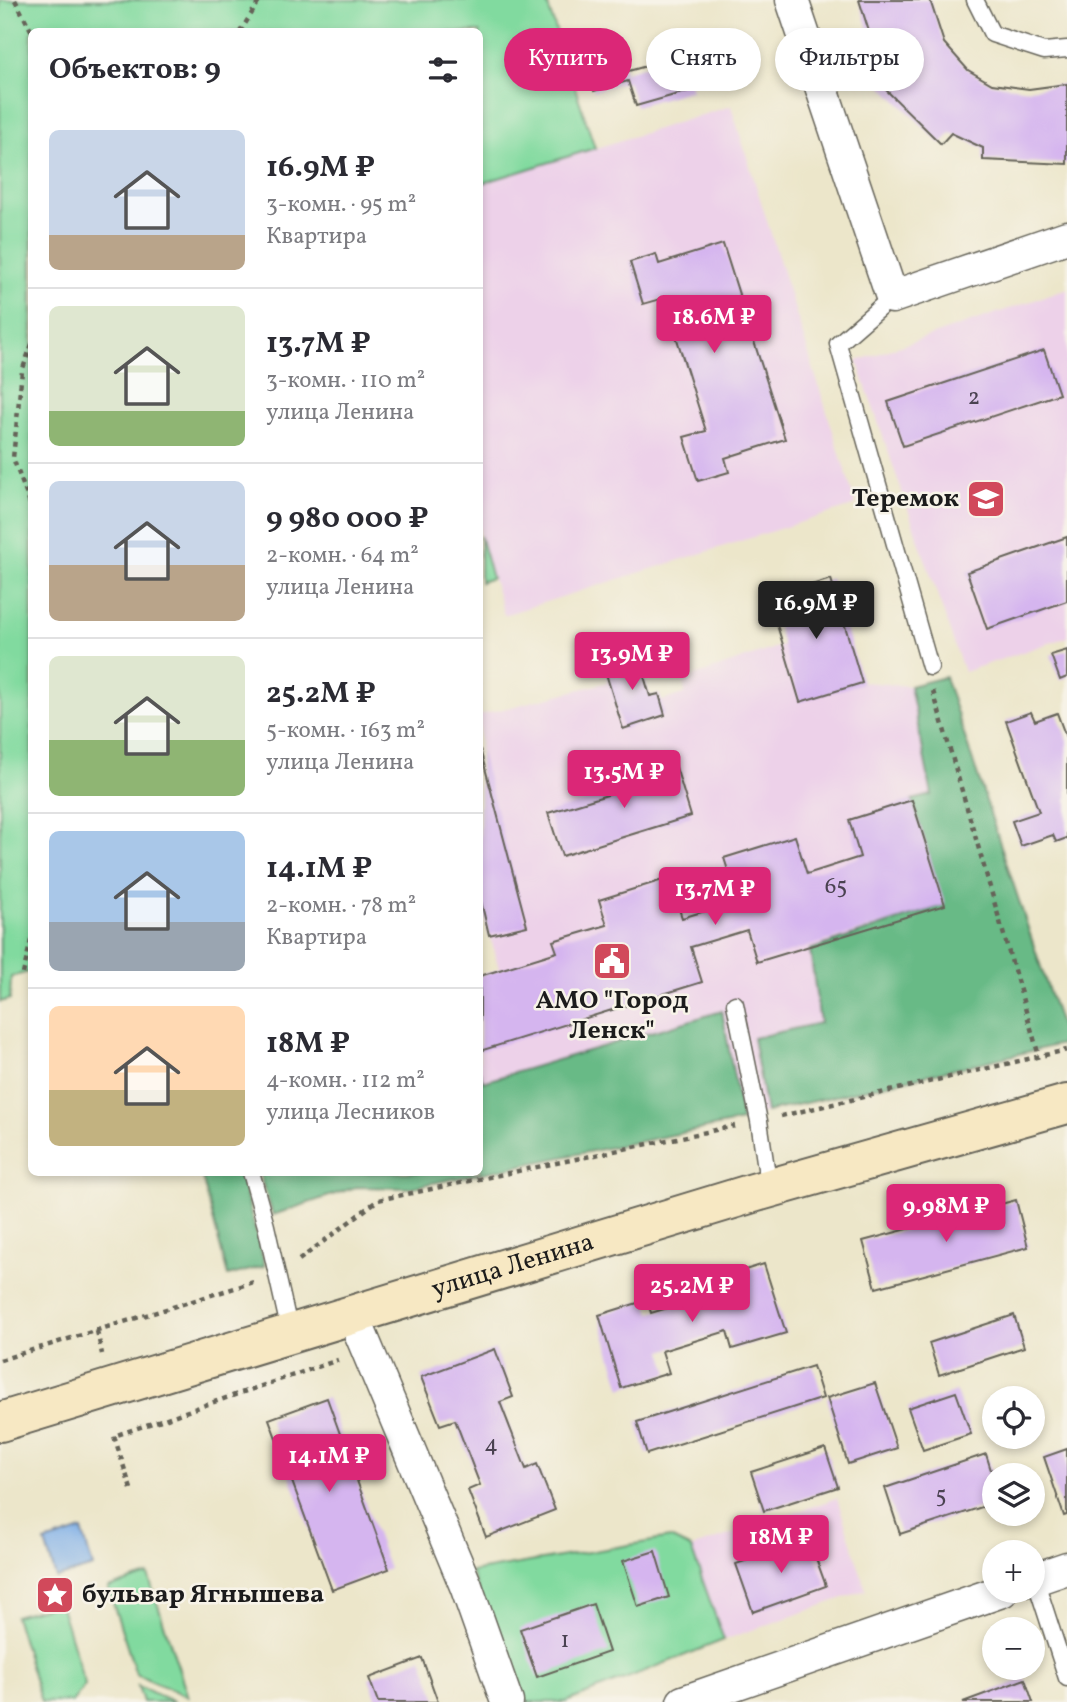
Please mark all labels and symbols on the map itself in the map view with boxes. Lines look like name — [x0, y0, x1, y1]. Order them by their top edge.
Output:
pin: 18.6M ₽ — [649, 296, 779, 355]
house number: 2 — [968, 382, 980, 414]
school or university icon: Теремок — [965, 478, 1007, 520]
place label: Теремок — [851, 481, 959, 517]
pin: 16.9M ₽ — [751, 582, 881, 641]
pin: 13.9M ₽ — [567, 632, 697, 692]
pin: 13.5M ₽ — [559, 750, 689, 810]
pin: 13.7M ₽ — [650, 867, 780, 927]
house number: 65 — [825, 871, 847, 903]
public building icon: АМО "Город Ленск" — [591, 940, 633, 982]
place label: АМО "Город Ленск" — [536, 983, 688, 1049]
pin: 9.98M ₽ — [881, 1184, 1011, 1244]
street label: улица Ленина — [427, 1224, 598, 1308]
pin: 25.2M ₽ — [627, 1264, 757, 1324]
house number: 4 — [484, 1429, 498, 1461]
pin: 14.1M ₽ — [264, 1434, 394, 1494]
house number: 5 — [935, 1480, 947, 1512]
pin: 18M ₽ — [732, 1516, 830, 1575]
place icon: бульвар Ягнышева — [34, 1574, 76, 1616]
place label: бульвар Ягнышева — [82, 1577, 324, 1613]
house number: 1 — [561, 1625, 569, 1657]

